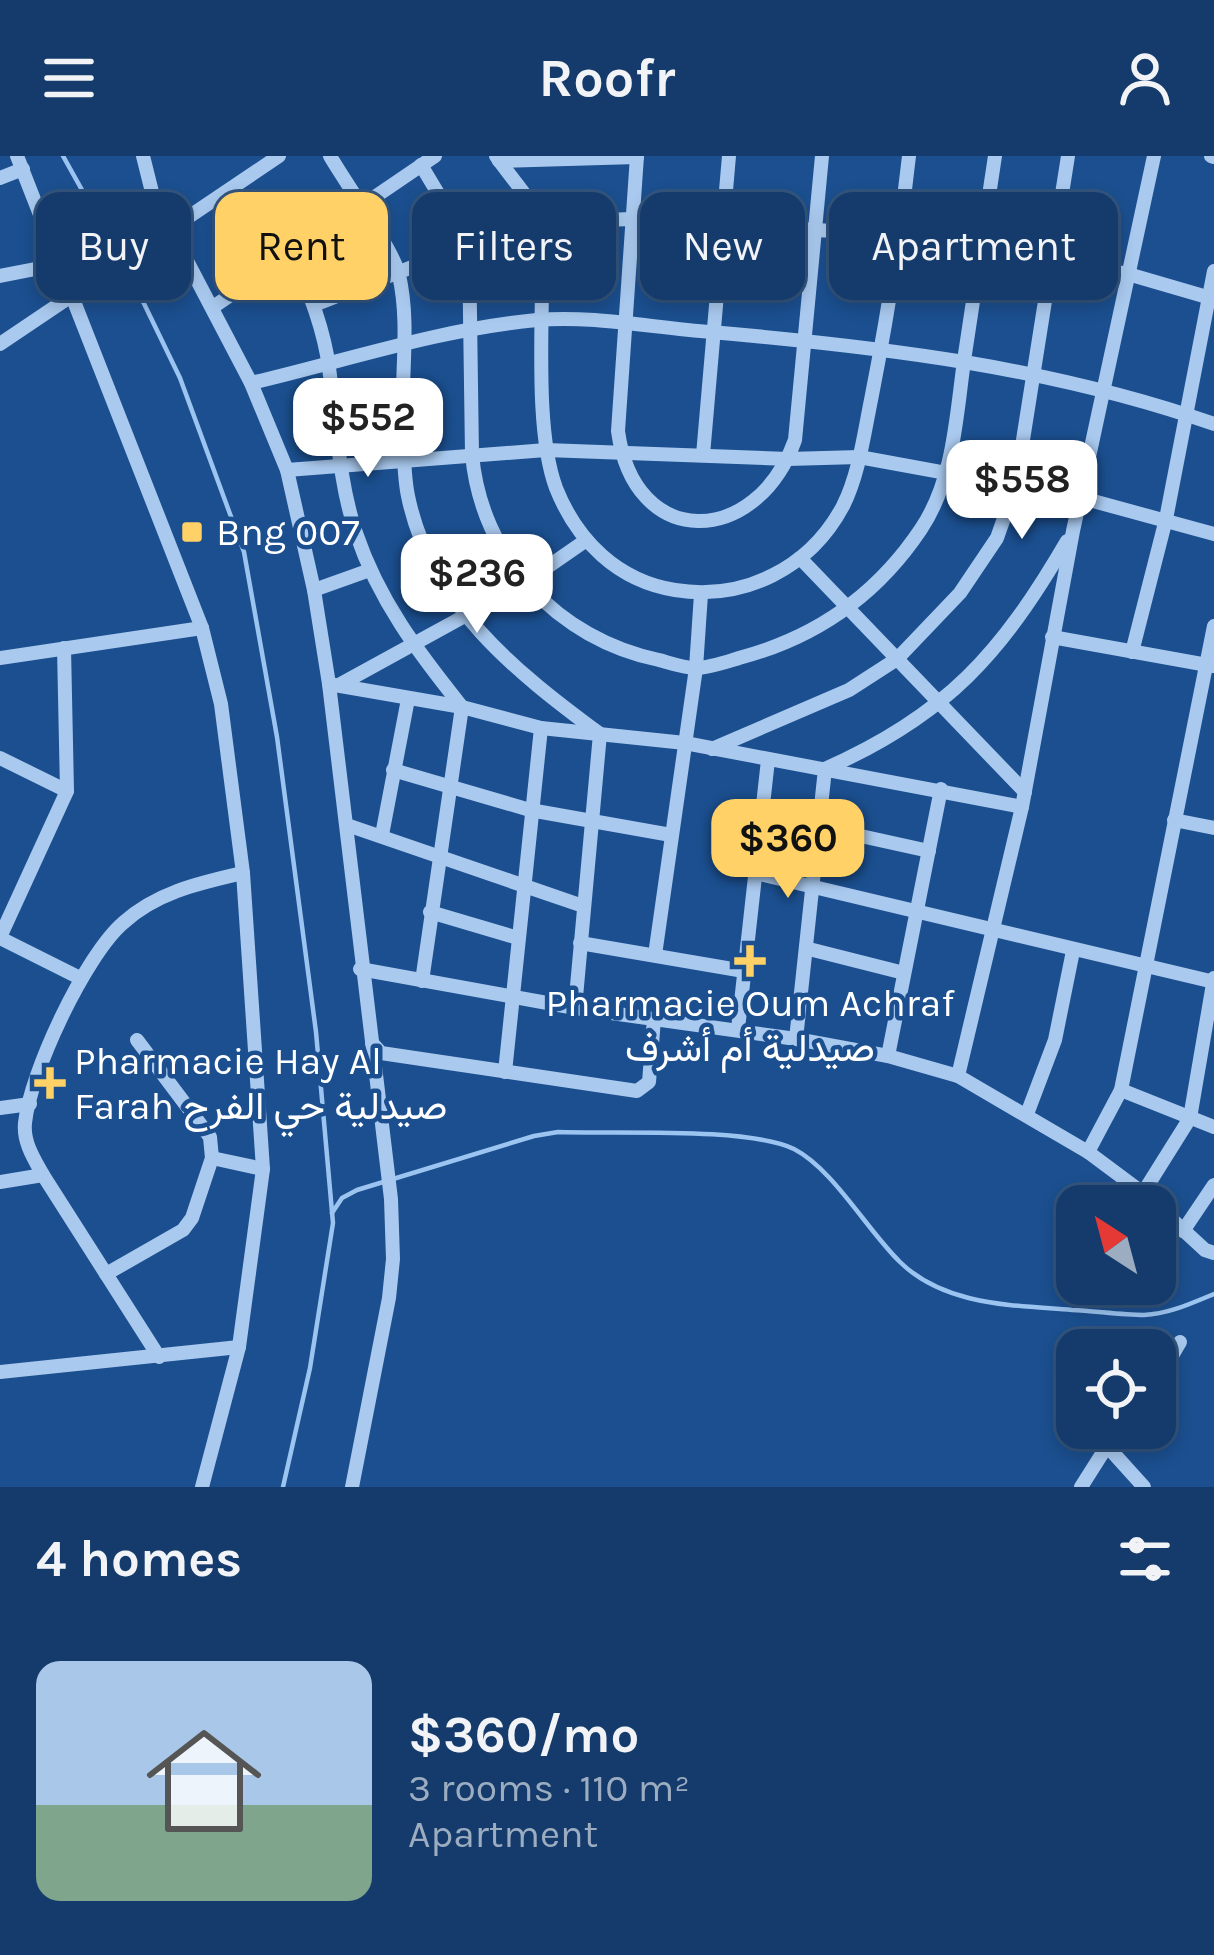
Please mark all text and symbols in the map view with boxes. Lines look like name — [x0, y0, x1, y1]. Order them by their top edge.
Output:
icon: menu — [36, 45, 102, 111]
icon: person — [1112, 45, 1178, 111]
text: Roofr — [539, 46, 675, 110]
chip: Buy — [36, 192, 191, 300]
chip: Rent — [215, 192, 388, 300]
chip: Filters — [412, 192, 616, 300]
chip: New — [640, 192, 805, 300]
chip: Apartment — [829, 192, 1118, 300]
pin: $552 — [297, 378, 439, 480]
text: $552 — [320, 394, 416, 440]
pin: $558 — [951, 440, 1093, 542]
text: $558 — [973, 456, 1071, 502]
place label: Bng 007 — [216, 509, 360, 555]
marker: Bng 007 — [179, 519, 205, 545]
pin: $236 — [406, 534, 548, 636]
text: $236 — [428, 550, 526, 596]
pin: $360 — [717, 799, 859, 901]
text: $360 — [738, 815, 838, 861]
marker: Pharmacie Oum Achraf صيدلية أم أشرف — [737, 948, 763, 974]
place label: Pharmacie Oum Achraf صيدلية أم أشرف — [545, 980, 955, 1073]
place label: Pharmacie Hay Al Farah صيدلية حي الفرح — [74, 1038, 447, 1137]
marker: Pharmacie Hay Al Farah صيدلية حي الفرح — [37, 1070, 63, 1096]
north arrow — [1056, 1185, 1176, 1305]
map controls — [1056, 1185, 1176, 1449]
button: locate — [1056, 1329, 1176, 1449]
icon: filters — [1112, 1526, 1178, 1592]
text: 4 homes — [36, 1529, 242, 1589]
text: $360/mo — [408, 1705, 639, 1765]
icon: home — [132, 1709, 276, 1853]
text: 3 rooms · 110 m² — [408, 1765, 690, 1811]
text: Apartment — [408, 1811, 598, 1857]

